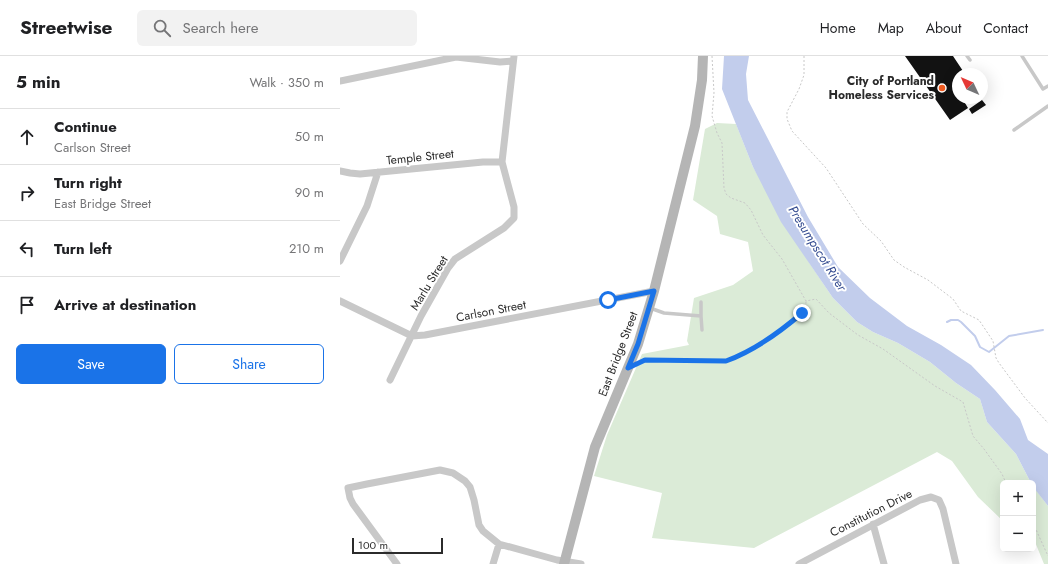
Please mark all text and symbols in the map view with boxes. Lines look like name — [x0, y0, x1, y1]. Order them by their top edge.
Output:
search box — [137, 10, 417, 46]
text: Streetwise — [20, 14, 113, 41]
icon: search — [151, 17, 173, 39]
text: Search here — [183, 17, 258, 39]
text: Home — [820, 18, 856, 38]
text: Map — [878, 18, 904, 38]
text: About — [926, 18, 961, 38]
text: Contact — [983, 18, 1028, 38]
north arrow — [952, 68, 988, 104]
text: 5 min — [16, 70, 60, 94]
place label: City of Portland Homeless Services — [829, 72, 935, 104]
text: Walk · 350 m — [249, 73, 324, 92]
marker: City of Portland Homeless Services — [937, 83, 947, 93]
text: Continue — [54, 116, 117, 138]
icon: ahead — [16, 126, 38, 148]
text: 50 m — [295, 127, 324, 146]
text: Carlson Street — [54, 138, 131, 157]
street label: Temple Street — [385, 144, 455, 170]
text: Turn right — [54, 172, 122, 194]
icon: right — [16, 182, 38, 204]
text: 90 m — [295, 183, 324, 202]
text: East Bridge Street — [54, 194, 151, 213]
water label: Presumpscot River — [784, 202, 852, 295]
icon: left — [16, 238, 38, 260]
text: Turn left — [54, 238, 112, 260]
text: 210 m — [289, 239, 324, 258]
street label: Marlu Street — [406, 252, 452, 314]
route start — [599, 291, 617, 309]
icon: arrive — [16, 294, 38, 316]
text: Arrive at destination — [54, 294, 196, 316]
street label: Carlson Street — [455, 295, 528, 327]
route end — [793, 304, 811, 322]
street label: East Bridge Street — [594, 309, 643, 399]
button: Save — [16, 344, 166, 384]
button: Share — [174, 344, 324, 384]
map controls — [1000, 480, 1036, 552]
button: + — [1000, 480, 1036, 516]
street label: Constitution Drive — [827, 485, 915, 541]
button: − — [1000, 516, 1036, 552]
scale bar — [352, 536, 443, 555]
text: 100 m — [358, 537, 388, 553]

